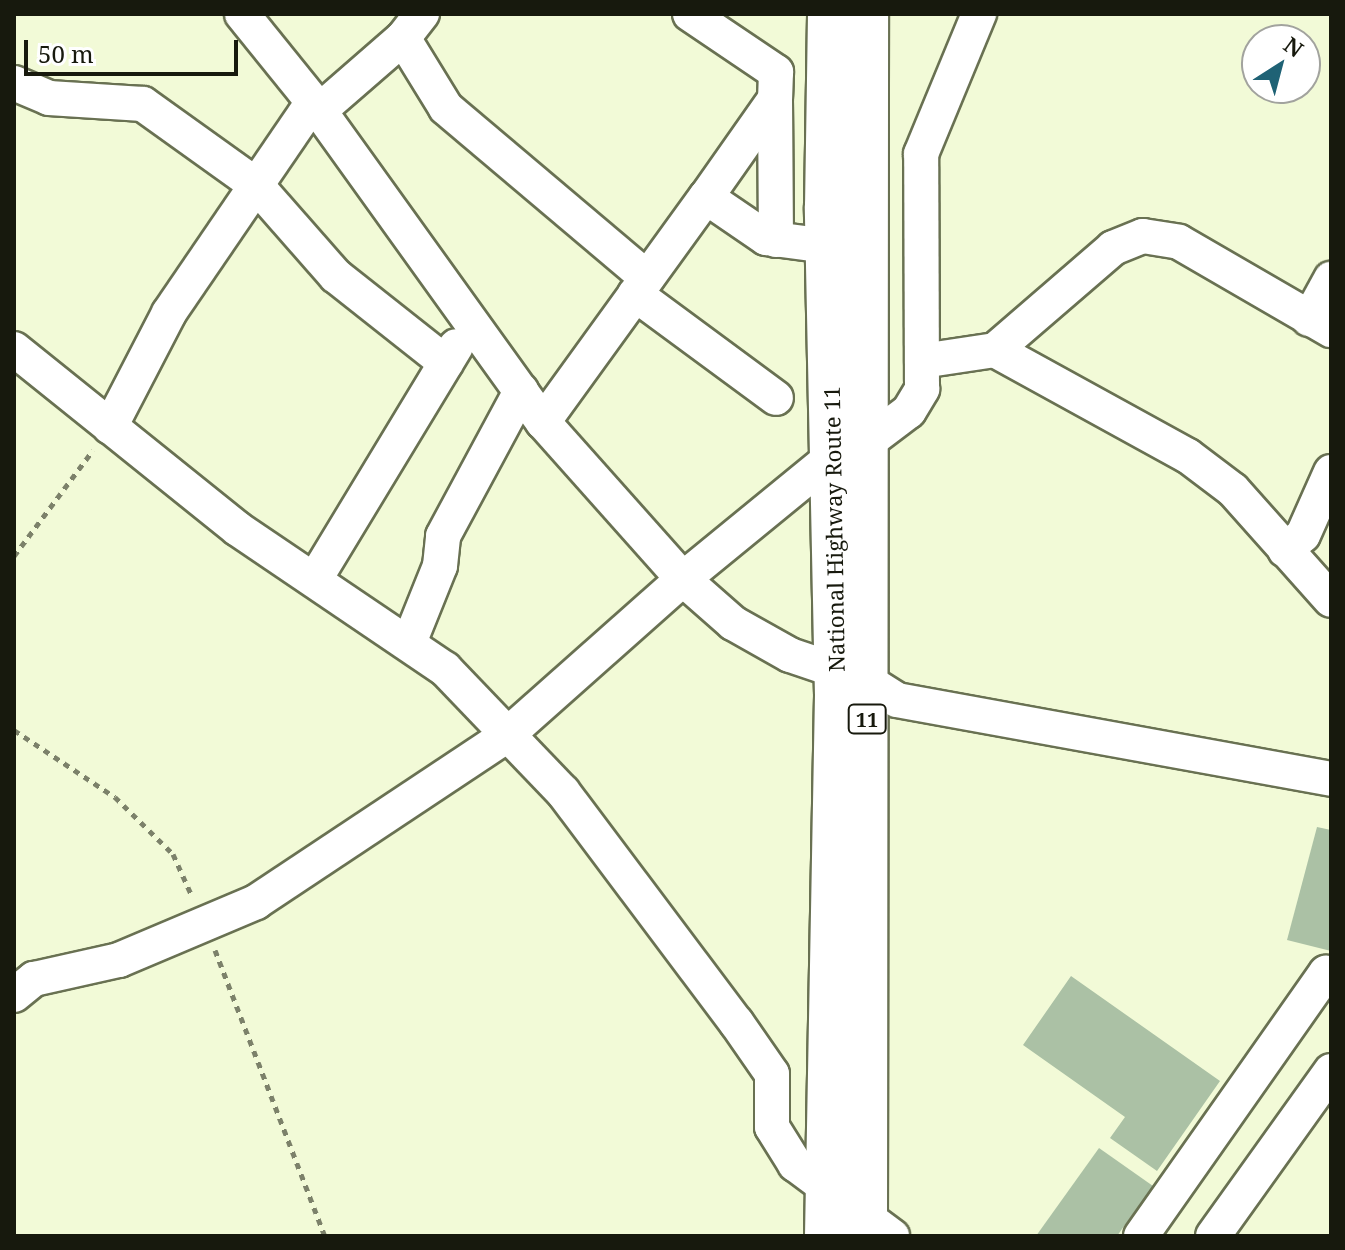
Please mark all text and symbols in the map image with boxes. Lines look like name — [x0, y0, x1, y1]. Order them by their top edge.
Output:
scale bar — [28, 24, 242, 74]
north arrow — [1241, 24, 1321, 104]
text: N — [1278, 29, 1310, 63]
text: 50 m — [38, 37, 94, 70]
street label: National Highway Route 11 — [818, 386, 850, 672]
road number: 11 — [847, 703, 887, 735]

